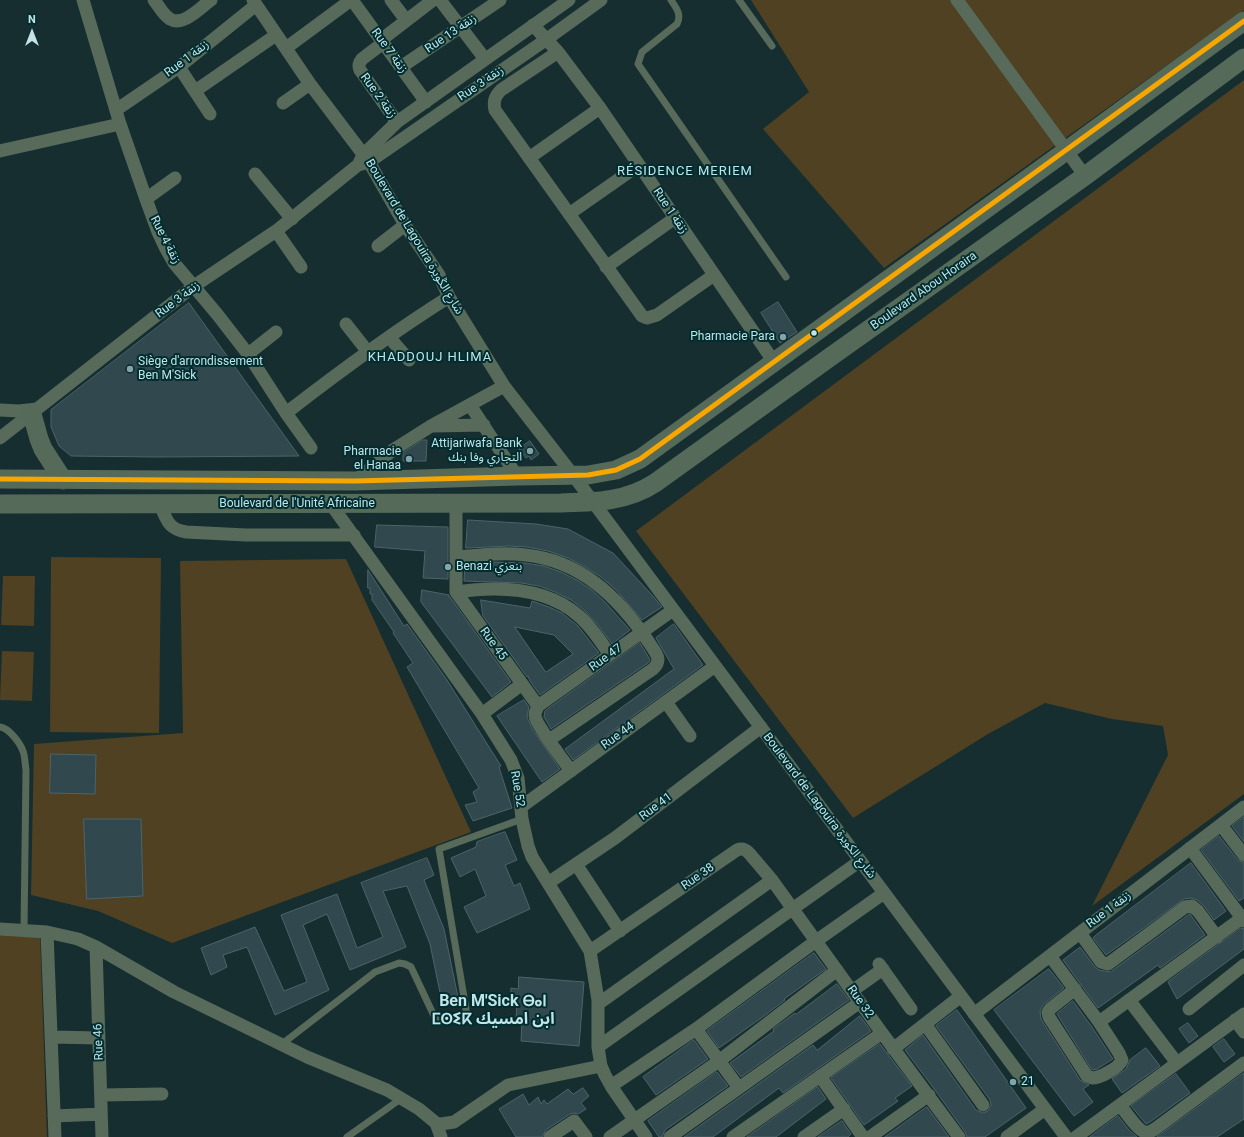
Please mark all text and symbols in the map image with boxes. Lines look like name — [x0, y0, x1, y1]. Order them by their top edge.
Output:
north arrow — [12, 12, 52, 52]
street label: Rue 13 زنقة — [423, 12, 479, 56]
text: N — [28, 13, 36, 26]
street label: Rue 7 زنقة — [368, 26, 410, 76]
street label: Rue 1 زنقة — [162, 38, 212, 80]
street label: Rue 3 زنقة — [455, 63, 507, 105]
street label: Rue 2 زنقة — [357, 71, 399, 121]
street label: Boulevard de Lagouira شارع الڭويرة — [362, 157, 466, 317]
district label: RÉSIDENCE MERIEM — [617, 164, 753, 180]
street label: Rue 1 زنقة — [649, 185, 691, 237]
street label: Rue 4 زنقة — [147, 214, 183, 266]
street label: Boulevard Abou Horaira — [868, 249, 980, 333]
street label: Rue 3 زنقة — [153, 279, 203, 321]
unlabelled marker — [809, 328, 819, 338]
place label: Pharmacie Para — [690, 330, 775, 344]
marker: Pharmacie Para — [778, 332, 788, 342]
district label: KHADDOUJ HLIMA — [368, 350, 492, 366]
place label: Siège d'arrondissement Ben M'Sick — [138, 355, 263, 383]
marker: Siège d'arrondissement Ben M'Sick — [125, 364, 135, 374]
place label: Attijariwafa Bank التجاري وفا بنك — [431, 437, 522, 465]
place label: Pharmacie el Hanaa — [344, 445, 401, 473]
marker: Attijariwafa Bank التجاري وفا بنك — [525, 446, 535, 456]
marker: Pharmacie el Hanaa — [404, 454, 414, 464]
street label: Boulevard de l'Unité Africaine — [219, 497, 375, 511]
place label: Benazi بنعزي — [456, 560, 522, 574]
marker: Benazi بنعزي — [443, 562, 453, 572]
street label: Rue 45 — [476, 625, 510, 663]
street label: Rue 47 — [587, 641, 625, 675]
street label: Rue 44 — [599, 719, 637, 753]
street label: Boulevard de Lagouira شارع الكويرة — [760, 730, 878, 882]
street label: Rue 52 — [507, 770, 527, 808]
street label: Rue 41 — [637, 790, 675, 824]
street label: Rue 38 — [679, 861, 717, 893]
street label: Rue 1 زنقة — [1084, 889, 1134, 931]
street label: Rue 32 — [844, 983, 876, 1021]
district label: Ben M'Sick ⴱⴰⵏ ⵎⵙⵉⴽ ابن امسيك — [431, 992, 555, 1030]
street label: Rue 46 — [91, 1023, 107, 1061]
place label: 21 — [1021, 1075, 1034, 1089]
marker: 21 — [1008, 1077, 1018, 1087]

